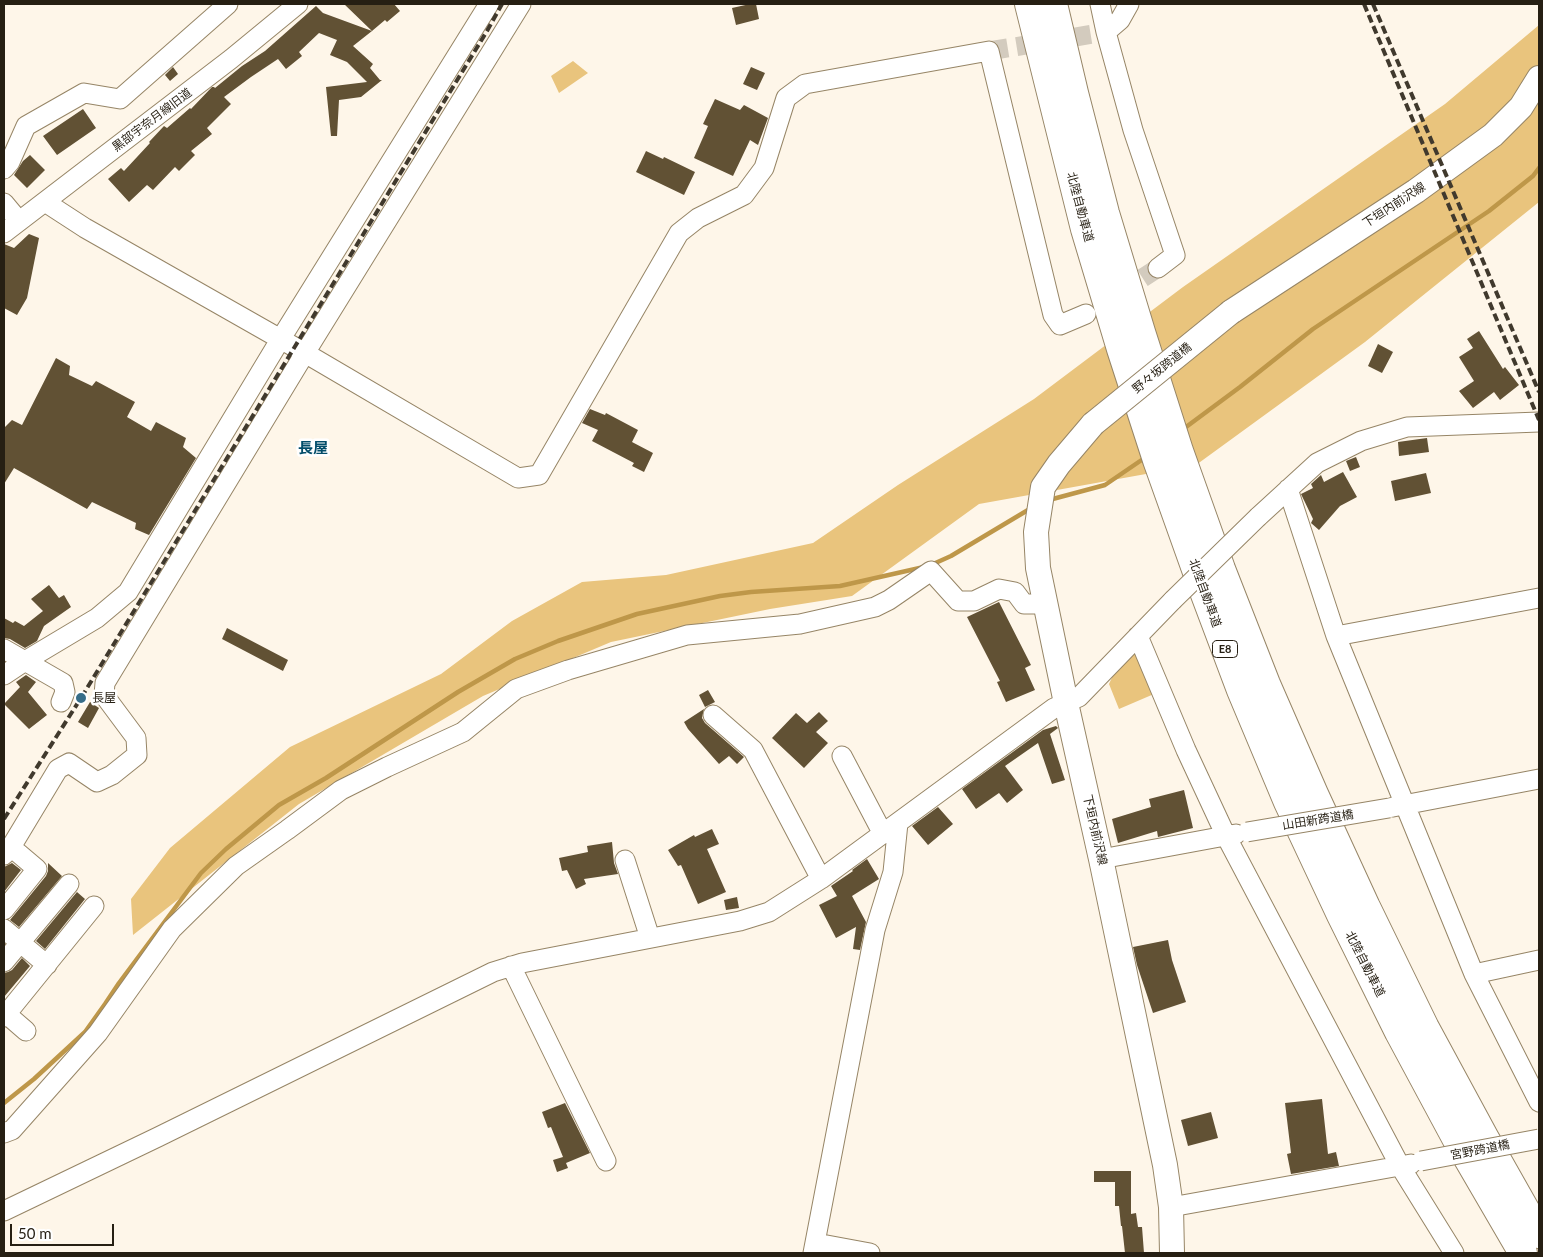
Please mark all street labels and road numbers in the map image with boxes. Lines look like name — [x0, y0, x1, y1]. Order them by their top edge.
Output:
street label: 黒部宇奈月線旧道 — [109, 85, 195, 155]
street label: 北陸自動車道 — [1064, 170, 1096, 244]
street label: 下垣内前沢線 — [1360, 179, 1428, 231]
street label: 野々坂跨道橋 — [1129, 340, 1195, 396]
street label: 北陸自動車道 — [1186, 557, 1224, 629]
road number: E8 — [1212, 641, 1238, 658]
street label: 下垣内前沢線 — [1080, 793, 1110, 867]
street label: 山田新跨道橋 — [1281, 807, 1355, 833]
street label: 北陸自動車道 — [1342, 929, 1388, 999]
street label: 宮野跨道橋 — [1449, 1137, 1511, 1163]

